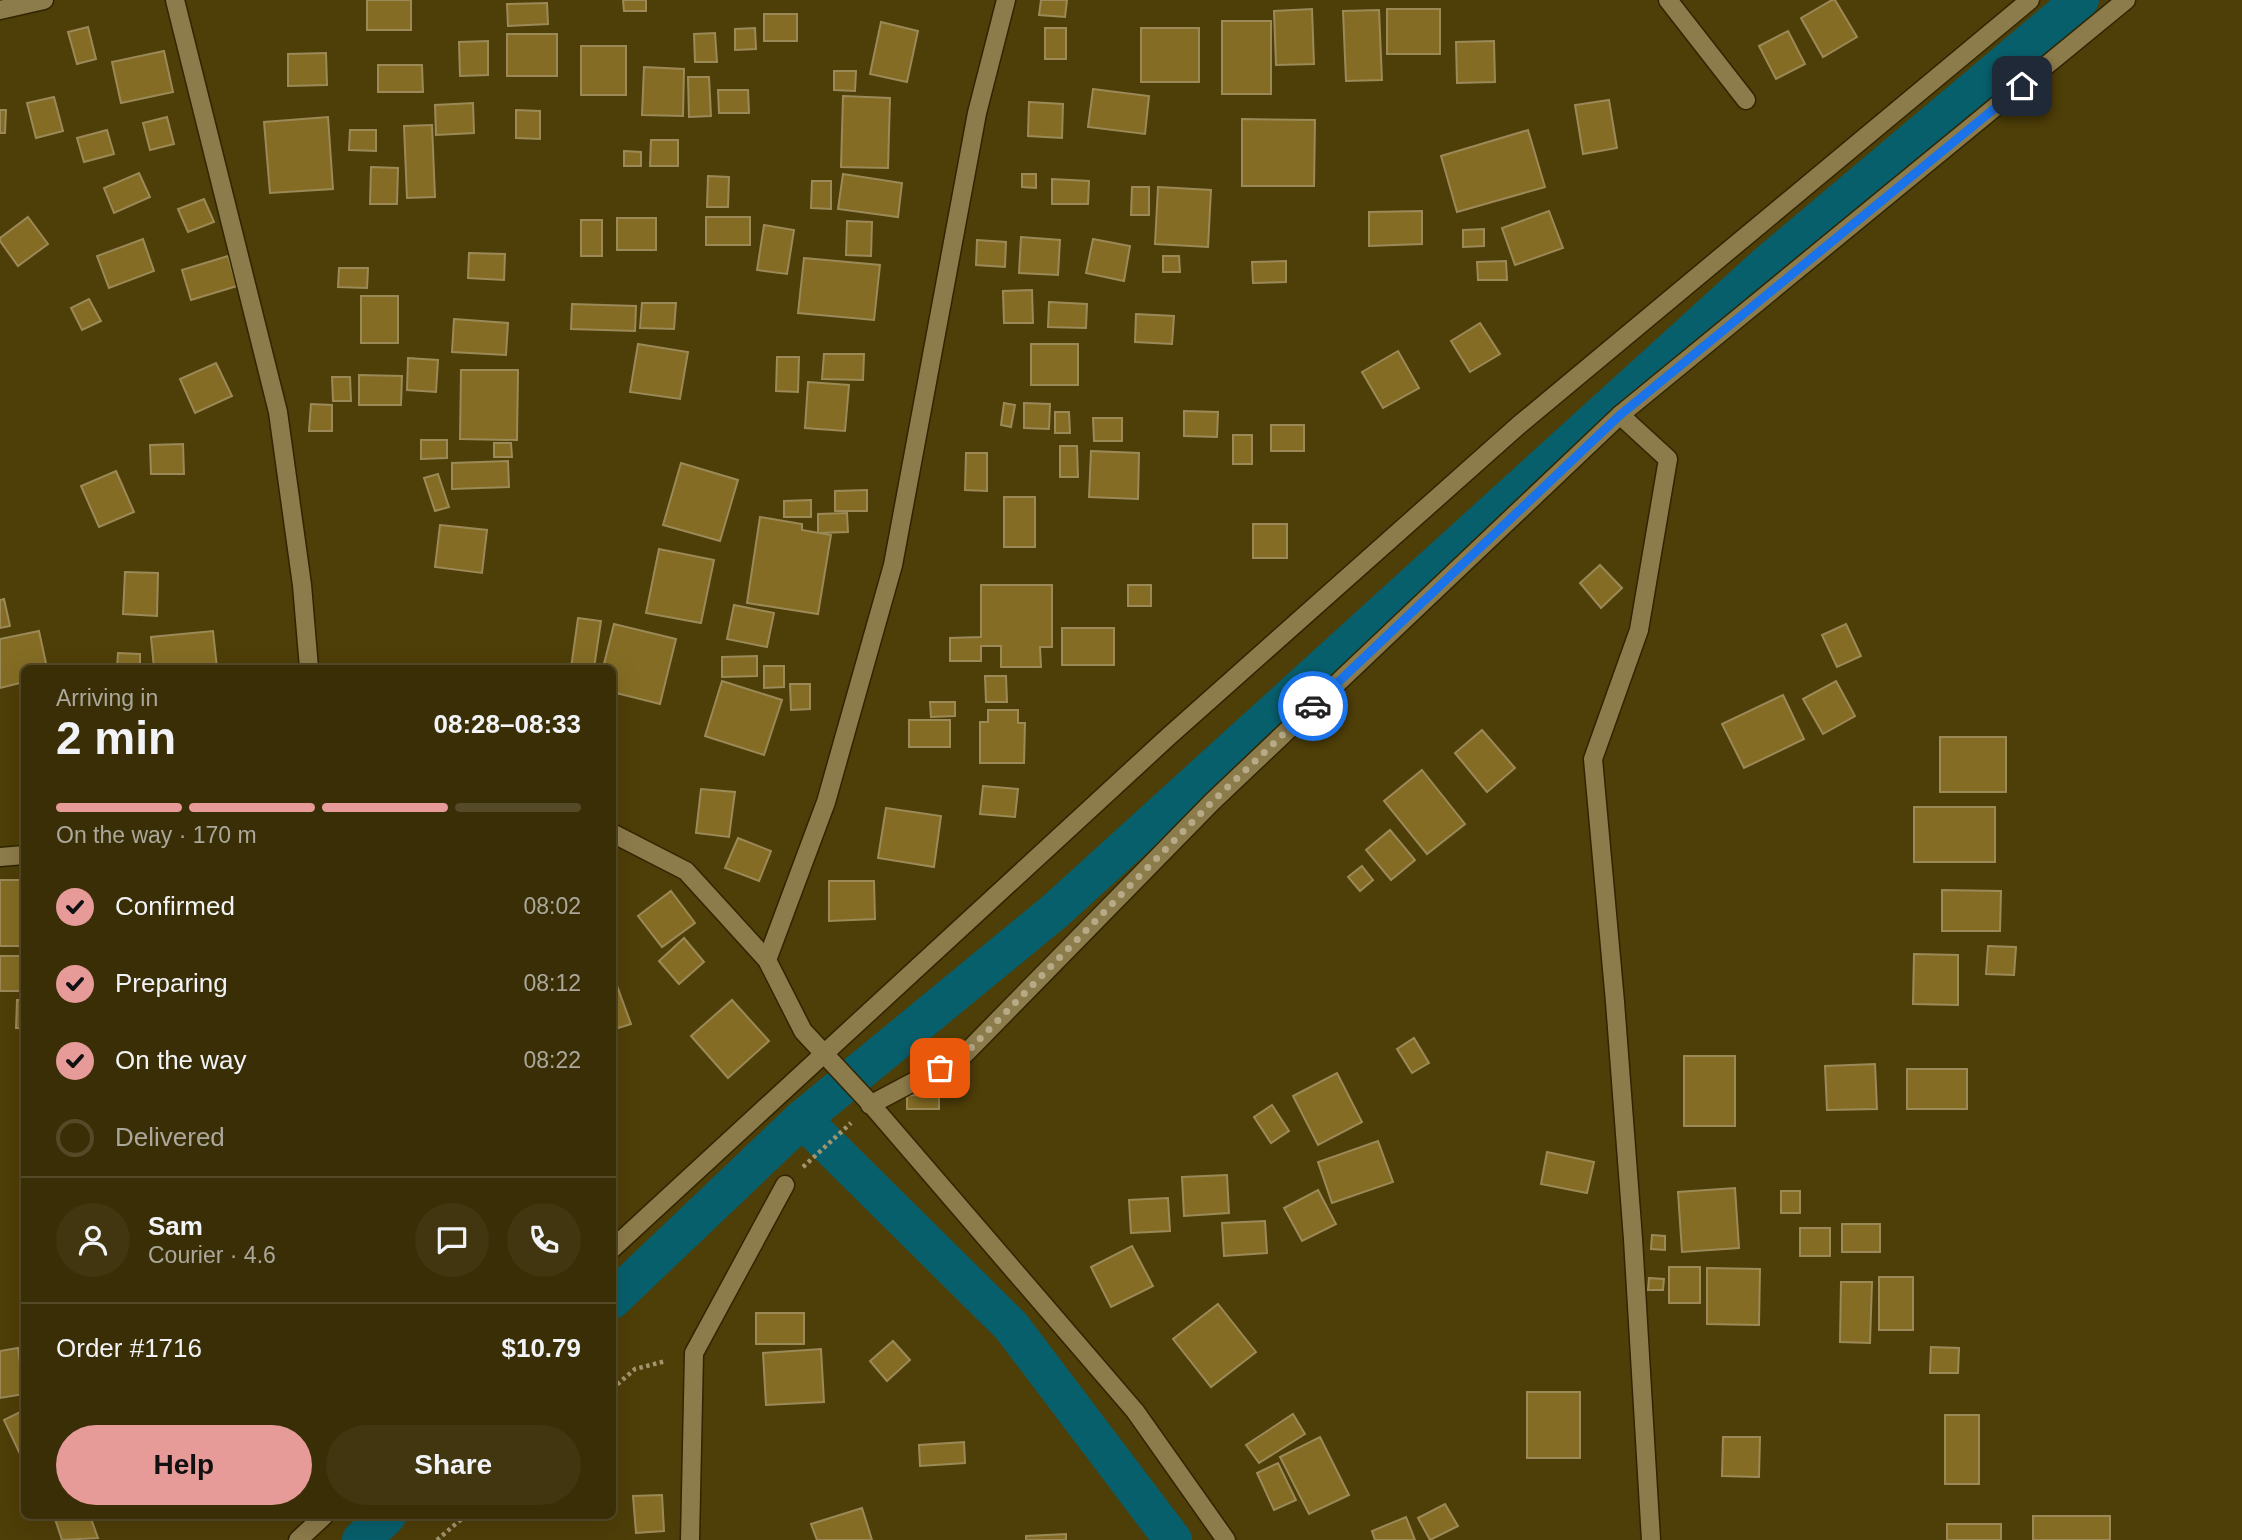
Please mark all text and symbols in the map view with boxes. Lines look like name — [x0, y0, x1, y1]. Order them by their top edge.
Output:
pin — [1992, 56, 2052, 116]
icon: home — [2003, 67, 2041, 105]
courier — [1278, 671, 1348, 741]
text: Arriving in — [56, 685, 158, 711]
icon: car — [1294, 687, 1332, 725]
text: 08:28–08:33 — [434, 709, 581, 739]
text: 2 min — [56, 712, 176, 764]
text: On the way · 170 m — [56, 822, 257, 848]
icon: check — [56, 888, 94, 926]
text: Confirmed — [115, 891, 235, 921]
text: 08:02 — [523, 893, 581, 919]
icon: check — [56, 965, 94, 1003]
text: Preparing — [115, 968, 228, 998]
text: 08:12 — [523, 970, 581, 996]
pin — [910, 1038, 970, 1098]
icon: check — [56, 1042, 94, 1080]
text: On the way — [115, 1045, 247, 1075]
text: 08:22 — [523, 1047, 581, 1073]
icon: bag — [921, 1049, 959, 1087]
text: Delivered — [115, 1122, 225, 1152]
button: person — [56, 1203, 130, 1277]
button: chat — [415, 1203, 489, 1277]
button: phone — [507, 1203, 581, 1277]
text: Sam — [148, 1211, 203, 1241]
text: Courier · 4.6 — [148, 1242, 276, 1268]
text: Order #1716 — [56, 1333, 202, 1363]
text: $10.79 — [501, 1333, 581, 1363]
button: Help — [56, 1425, 312, 1505]
button: Share — [326, 1425, 581, 1505]

